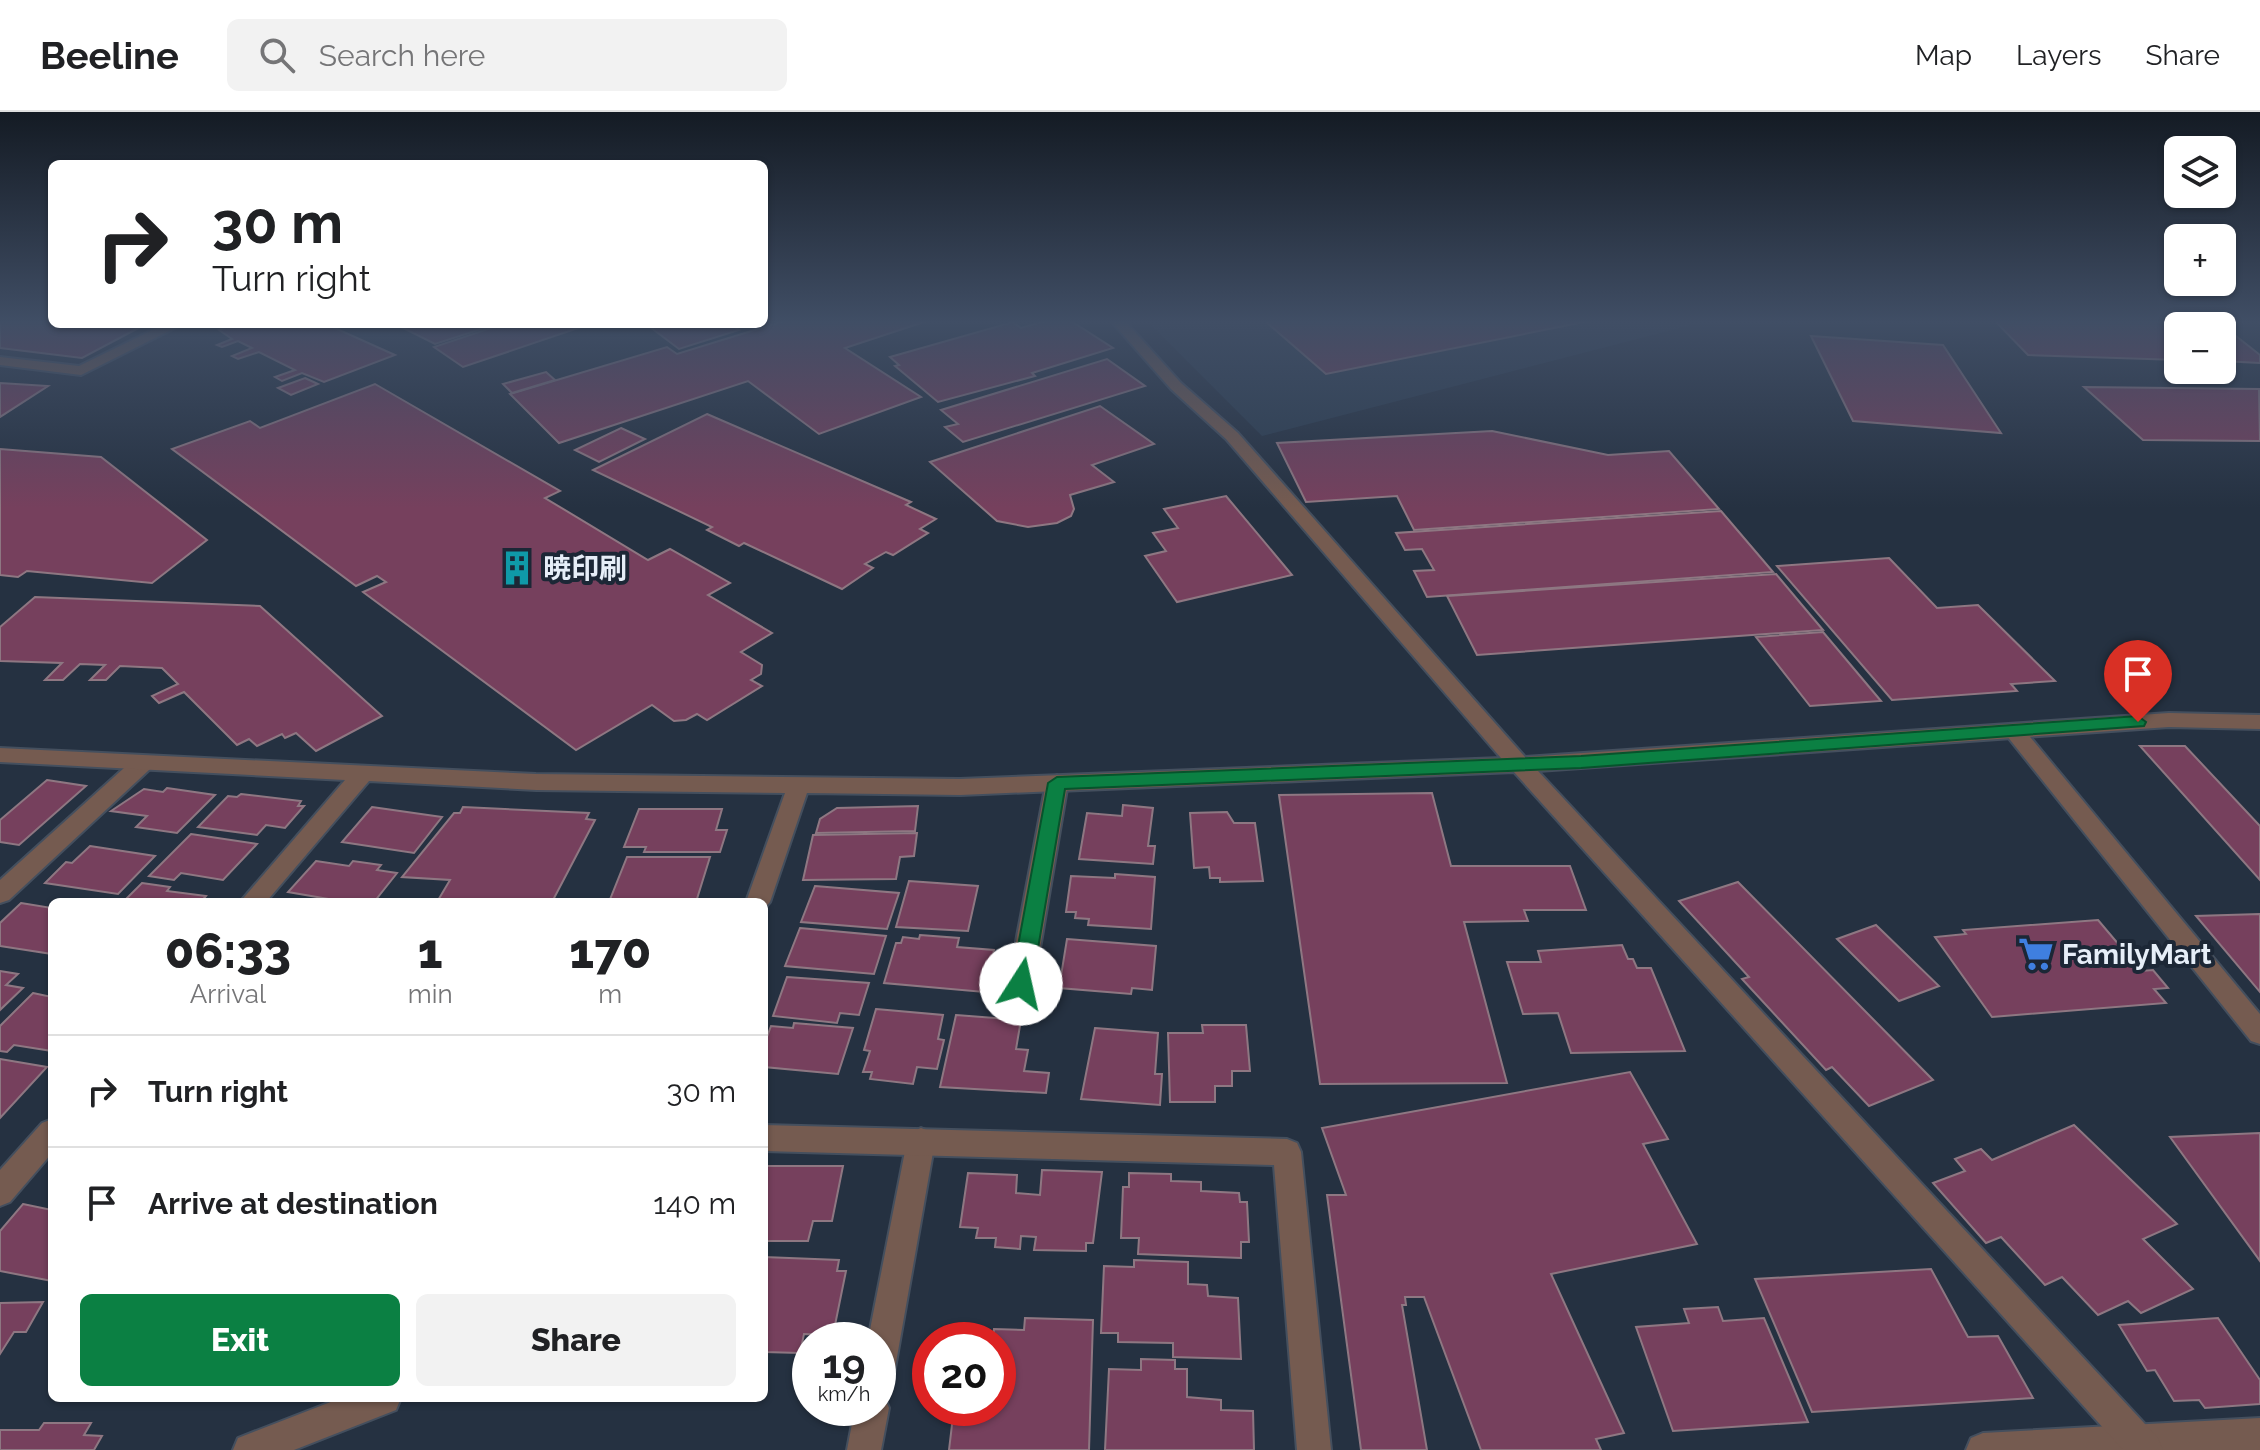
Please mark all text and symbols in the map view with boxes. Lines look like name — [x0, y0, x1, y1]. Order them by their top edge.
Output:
search box — [227, 19, 787, 91]
text: Beeline — [40, 33, 179, 78]
icon: search — [255, 33, 299, 77]
text: Search here — [319, 38, 485, 73]
text: Map — [1915, 39, 1972, 72]
text: Layers — [2016, 39, 2102, 72]
text: Share — [2146, 39, 2220, 72]
map controls — [2164, 136, 2236, 384]
button: layers — [2164, 136, 2236, 208]
text: 30 m — [212, 190, 343, 256]
icon: right — [80, 192, 184, 296]
button: + — [2164, 224, 2236, 296]
text: Turn right — [212, 257, 371, 299]
button: − — [2164, 312, 2236, 384]
building icon: 暁印刷 — [498, 549, 536, 587]
place label: 暁印刷 — [543, 552, 627, 585]
pin — [2104, 640, 2172, 722]
icon: arrive — [2116, 652, 2160, 696]
text: 06:33 — [165, 923, 291, 979]
text: 1 — [418, 923, 443, 979]
text: 170 — [569, 923, 651, 979]
supermarket icon: FamilyMart — [2017, 935, 2055, 973]
place label: FamilyMart — [2062, 938, 2212, 971]
position arrow — [979, 942, 1063, 1026]
text: Arrival — [190, 979, 266, 1009]
text: min — [408, 979, 453, 1009]
text: m — [598, 979, 622, 1009]
icon: right — [80, 1069, 124, 1113]
text: Turn right — [148, 1074, 288, 1109]
text: 30 m — [666, 1074, 736, 1109]
icon: arrive — [80, 1181, 124, 1225]
text: Arrive at destination — [148, 1186, 438, 1221]
text: 140 m — [653, 1186, 736, 1221]
button: Exit — [80, 1294, 400, 1386]
button: Share — [416, 1294, 736, 1386]
speed limit sign: 20 — [912, 1322, 1016, 1426]
text: 19 — [822, 1340, 866, 1387]
text: km/h — [818, 1382, 870, 1406]

